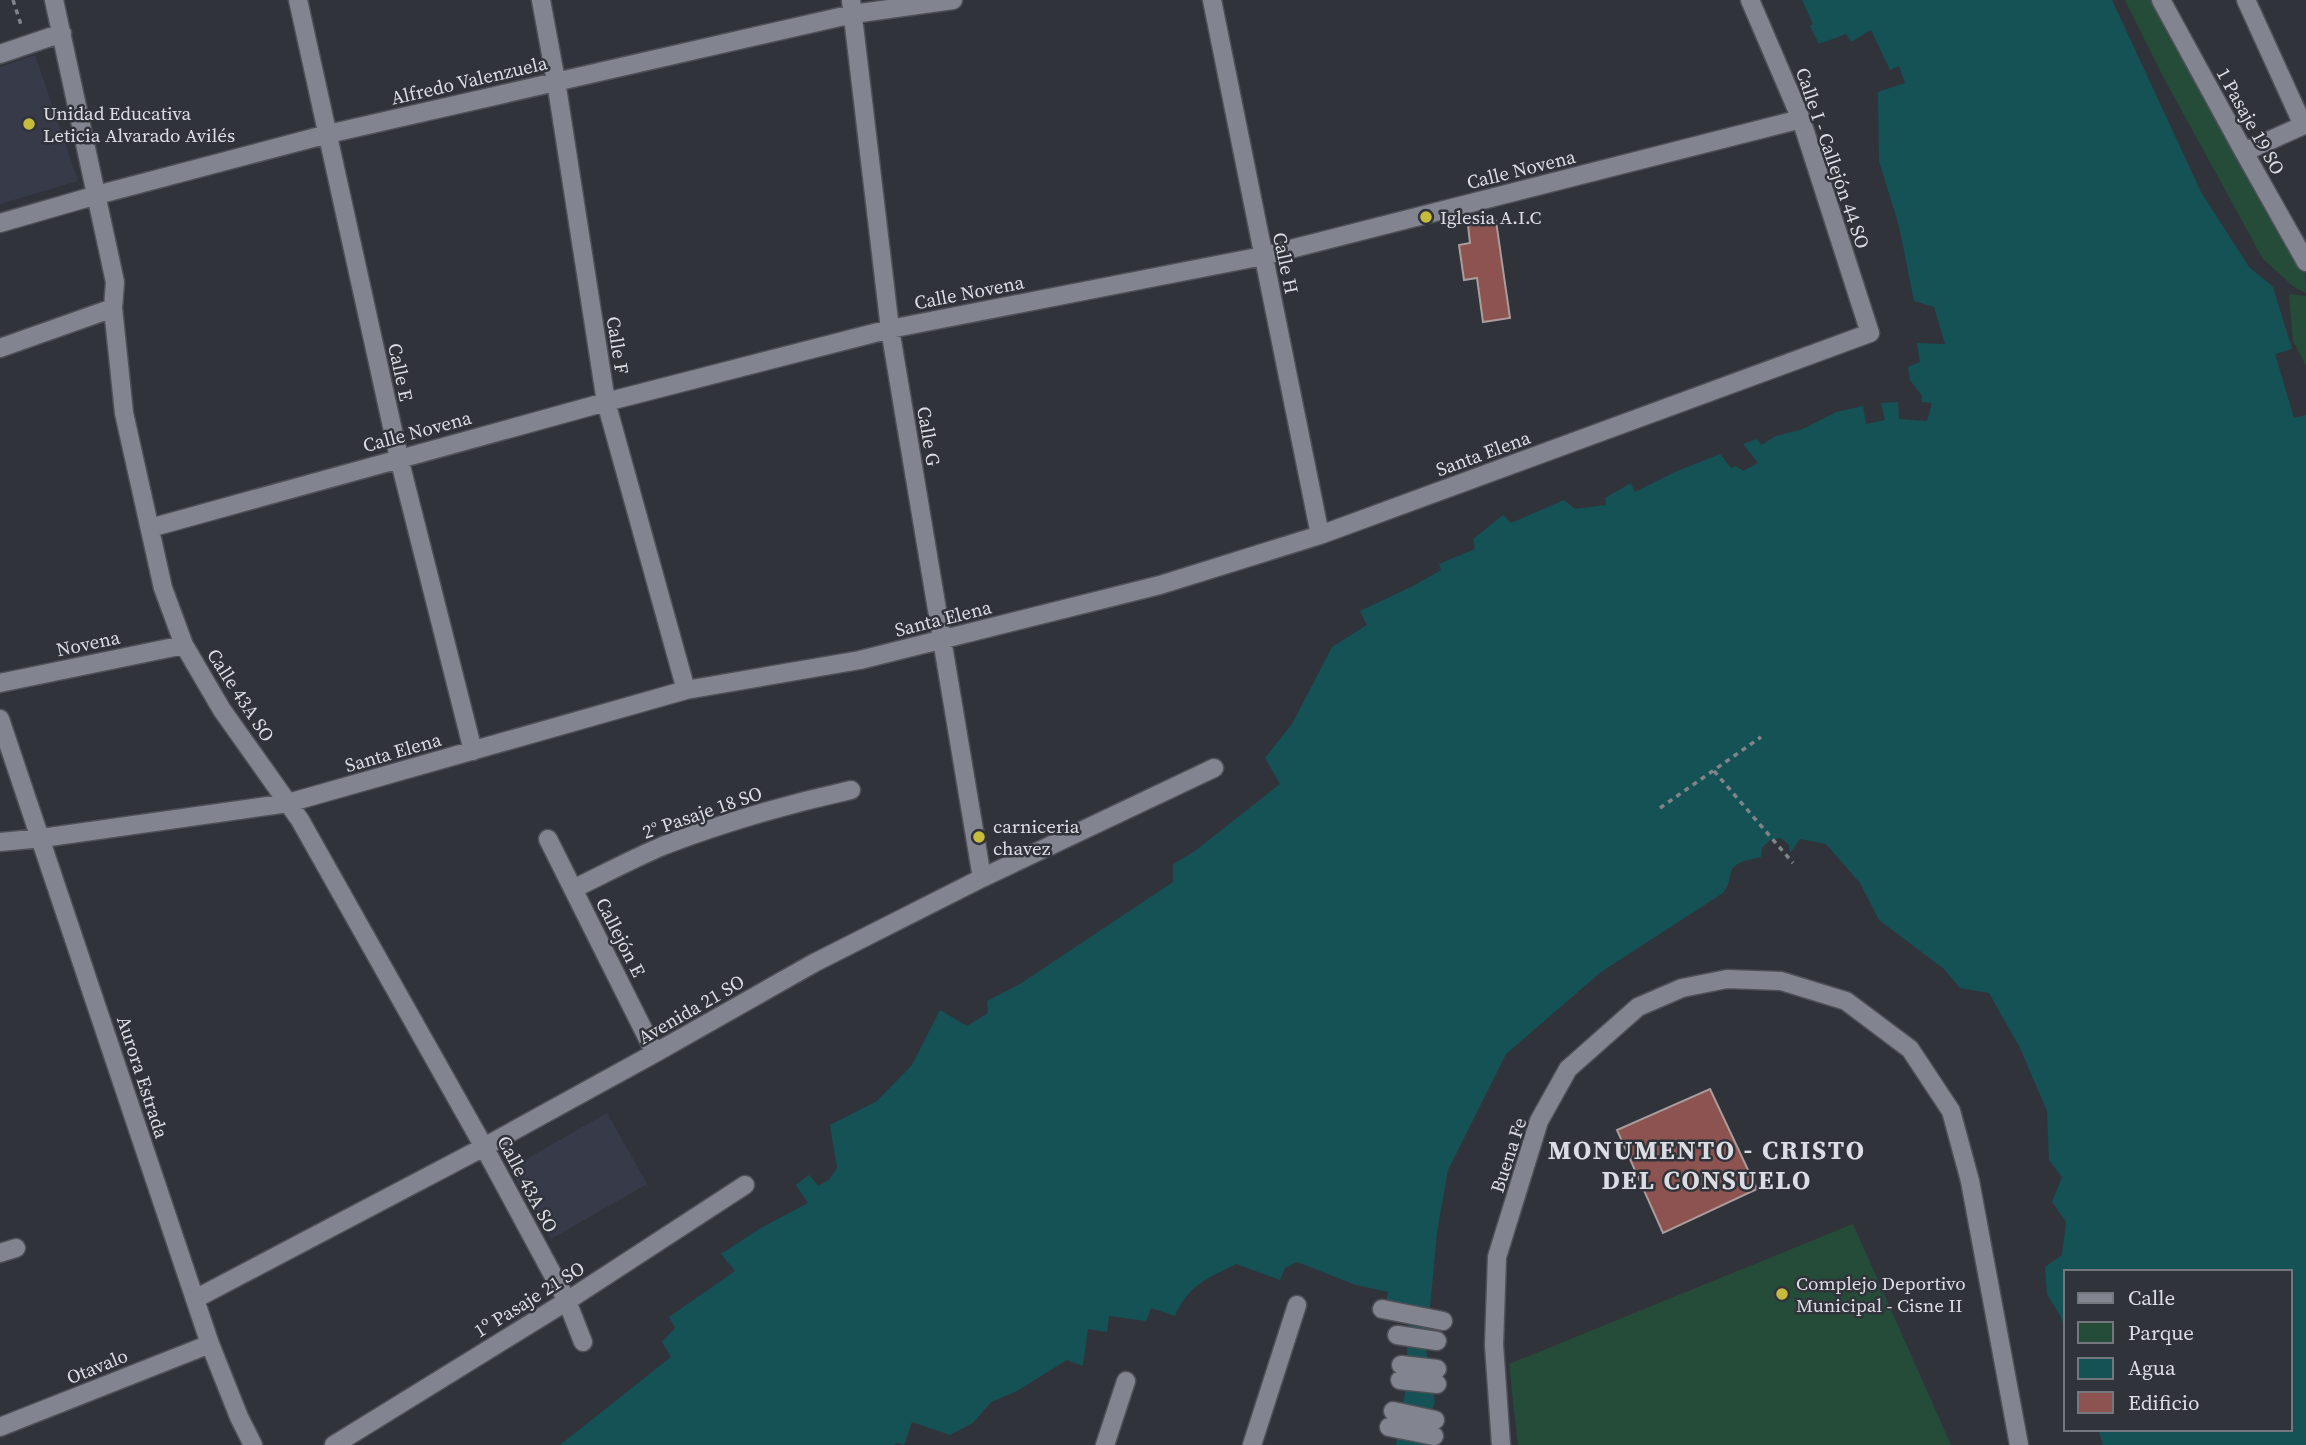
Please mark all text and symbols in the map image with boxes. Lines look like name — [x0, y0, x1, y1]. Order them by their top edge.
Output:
street label: Alfredo Valenzuela — [388, 49, 550, 111]
street label: 1 Pasaje 19 SO — [2211, 63, 2291, 179]
street label: Calle I - Callejón 44 SO — [1790, 64, 1876, 252]
place label: Unidad Educativa Leticia Alvarado Avilés — [43, 100, 235, 148]
marker: Unidad Educativa Leticia Alvarado Avilés — [21, 116, 37, 132]
street label: Calle Novena — [1464, 143, 1578, 195]
place label: Iglesia A.I.C — [1440, 204, 1542, 230]
marker: Iglesia A.I.C — [1418, 209, 1434, 225]
street label: Calle H — [1267, 230, 1305, 296]
street label: Calle Novena — [912, 269, 1026, 315]
street label: Calle F — [601, 314, 635, 376]
street label: Calle E — [382, 341, 420, 403]
street label: Calle Novena — [360, 404, 474, 458]
street label: Calle G — [911, 404, 947, 468]
street label: Santa Elena — [1432, 424, 1534, 482]
street label: Santa Elena — [892, 593, 994, 643]
street label: Novena — [54, 624, 122, 662]
street label: Calle 43A SO — [201, 643, 281, 747]
street label: Santa Elena — [342, 726, 444, 778]
street label: 2° Pasaje 18 SO — [639, 779, 765, 845]
place label: carniceria chavez — [993, 813, 1080, 861]
marker: carniceria chavez — [971, 829, 987, 845]
street label: Callejón E — [590, 893, 652, 981]
street label: Avenida 21 SO — [633, 968, 749, 1050]
street label: Aurora Estrada — [111, 1013, 175, 1142]
street label: Buena Fe — [1484, 1114, 1532, 1196]
street label: Calle 43A SO — [492, 1131, 564, 1237]
district label: MONUMENTO - CRISTO DEL CONSUELO — [1548, 1132, 1866, 1198]
street label: 1º Pasaje 21 SO — [469, 1255, 589, 1343]
place label: Complejo Deportivo Municipal - Cisne II — [1796, 1270, 1966, 1318]
legend — [2064, 1270, 2292, 1431]
text: Calle — [2128, 1283, 2175, 1312]
marker: Complejo Deportivo Municipal - Cisne II — [1774, 1286, 1790, 1302]
text: Parque — [2128, 1318, 2194, 1347]
street label: Otavalo — [62, 1342, 132, 1390]
text: Agua — [2128, 1353, 2176, 1382]
text: Edificio — [2128, 1388, 2200, 1417]

